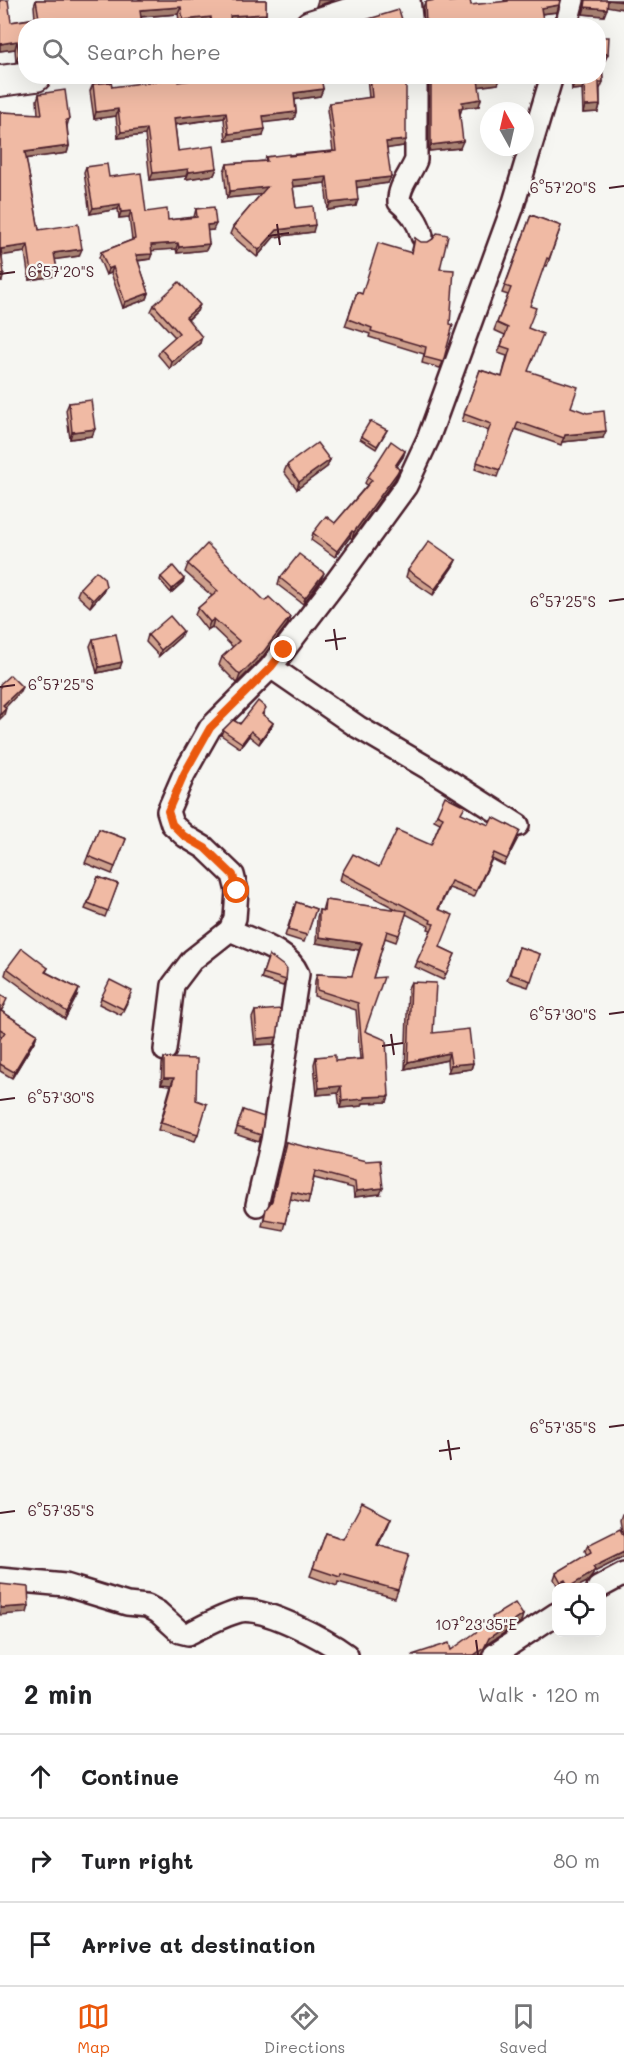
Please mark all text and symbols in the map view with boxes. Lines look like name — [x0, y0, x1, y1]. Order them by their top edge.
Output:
search box — [18, 18, 606, 84]
icon: search — [39, 35, 72, 68]
text: Search here — [87, 37, 221, 66]
north arrow — [480, 102, 534, 156]
text: 6°57'20"S — [530, 177, 596, 197]
text: 6°57'20"S — [28, 261, 94, 281]
text: 6°57'25"S — [530, 591, 596, 611]
route end — [270, 636, 296, 662]
text: 6°57'25"S — [28, 674, 94, 694]
route start — [223, 877, 249, 903]
text: 6°57'30"S — [529, 1004, 597, 1024]
text: 6°57'30"S — [27, 1087, 95, 1107]
text: 6°57'35"S — [530, 1417, 596, 1437]
text: 6°57'35"S — [28, 1500, 94, 1520]
map controls — [552, 1583, 606, 1637]
button: locate — [552, 1583, 606, 1637]
text: 107°23'35"E — [435, 1614, 517, 1634]
text: 2 min — [24, 1677, 92, 1711]
text: Walk · 120 m — [478, 1681, 600, 1707]
icon: ahead — [24, 1760, 57, 1793]
text: Continue — [81, 1762, 179, 1791]
text: 40 m — [554, 1763, 600, 1789]
icon: right — [24, 1844, 57, 1877]
text: Turn right — [81, 1846, 193, 1875]
text: 80 m — [553, 1847, 600, 1873]
icon: arrive — [24, 1928, 57, 1961]
text: Arrive at destination — [81, 1930, 316, 1959]
tab: Map — [77, 2000, 110, 2057]
tab: Directions — [264, 2000, 345, 2057]
tab: Saved — [499, 2000, 547, 2057]

